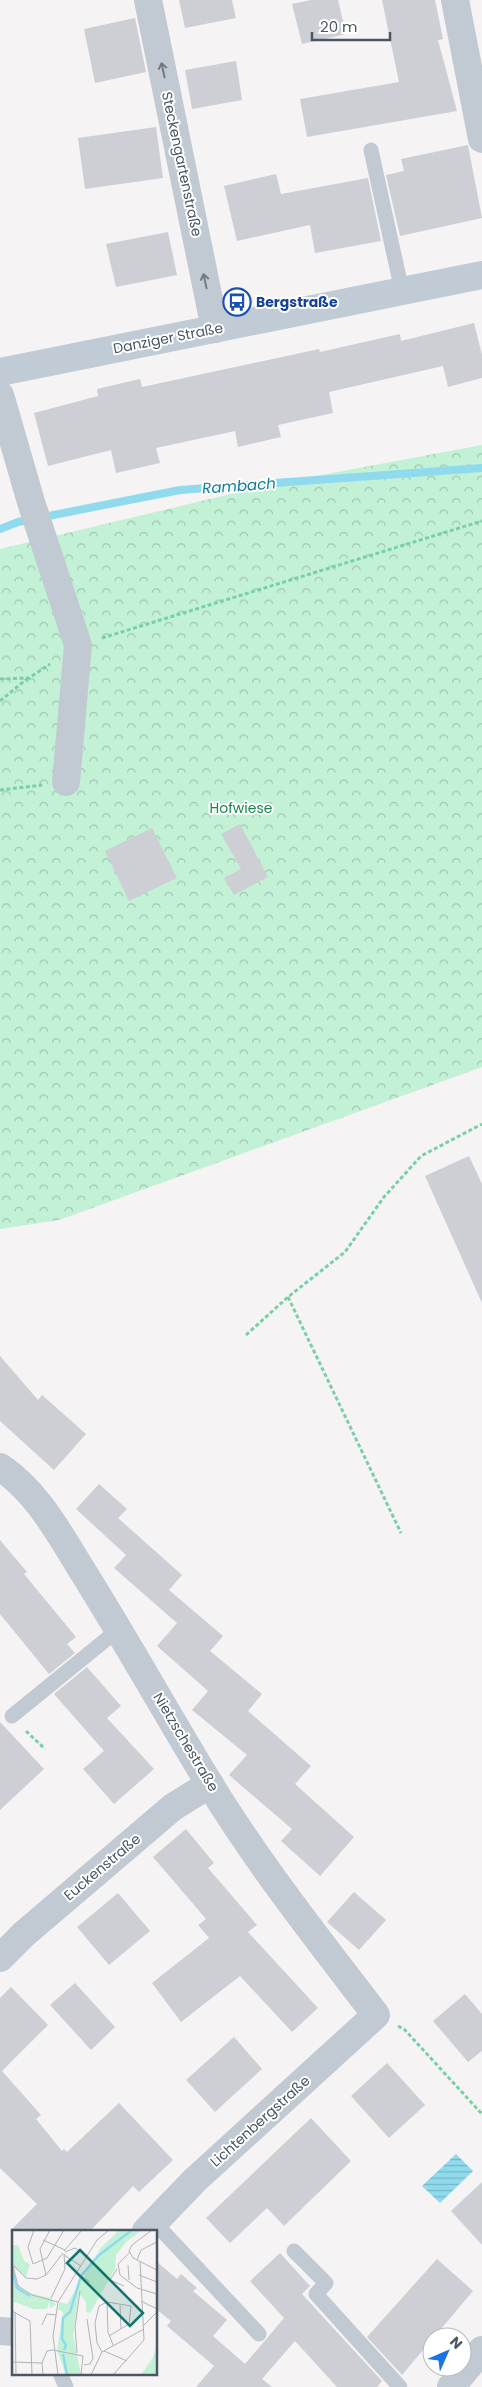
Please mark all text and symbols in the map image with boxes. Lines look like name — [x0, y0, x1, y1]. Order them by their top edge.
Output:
scale bar — [312, 10, 390, 42]
text: 20 m — [320, 16, 358, 37]
one-way arrow — [157, 63, 167, 79]
street label: Steckengartenstraße — [157, 90, 207, 239]
one-way arrow — [200, 273, 210, 289]
bus stop icon: Bergstraße — [222, 287, 252, 317]
place label: Bergstraße — [256, 292, 338, 312]
street label: Danziger Straße — [111, 317, 225, 358]
water label: Rambach — [201, 472, 276, 499]
park label: Hofwiese — [210, 798, 273, 818]
street label: Nietzschestraße — [149, 1689, 224, 1796]
street label: Euckenstraße — [59, 1829, 145, 1905]
street label: Lichtenbergstraße — [206, 2071, 314, 2171]
inset map — [12, 2230, 158, 2374]
north arrow — [422, 2327, 472, 2377]
text: N — [445, 2332, 467, 2354]

